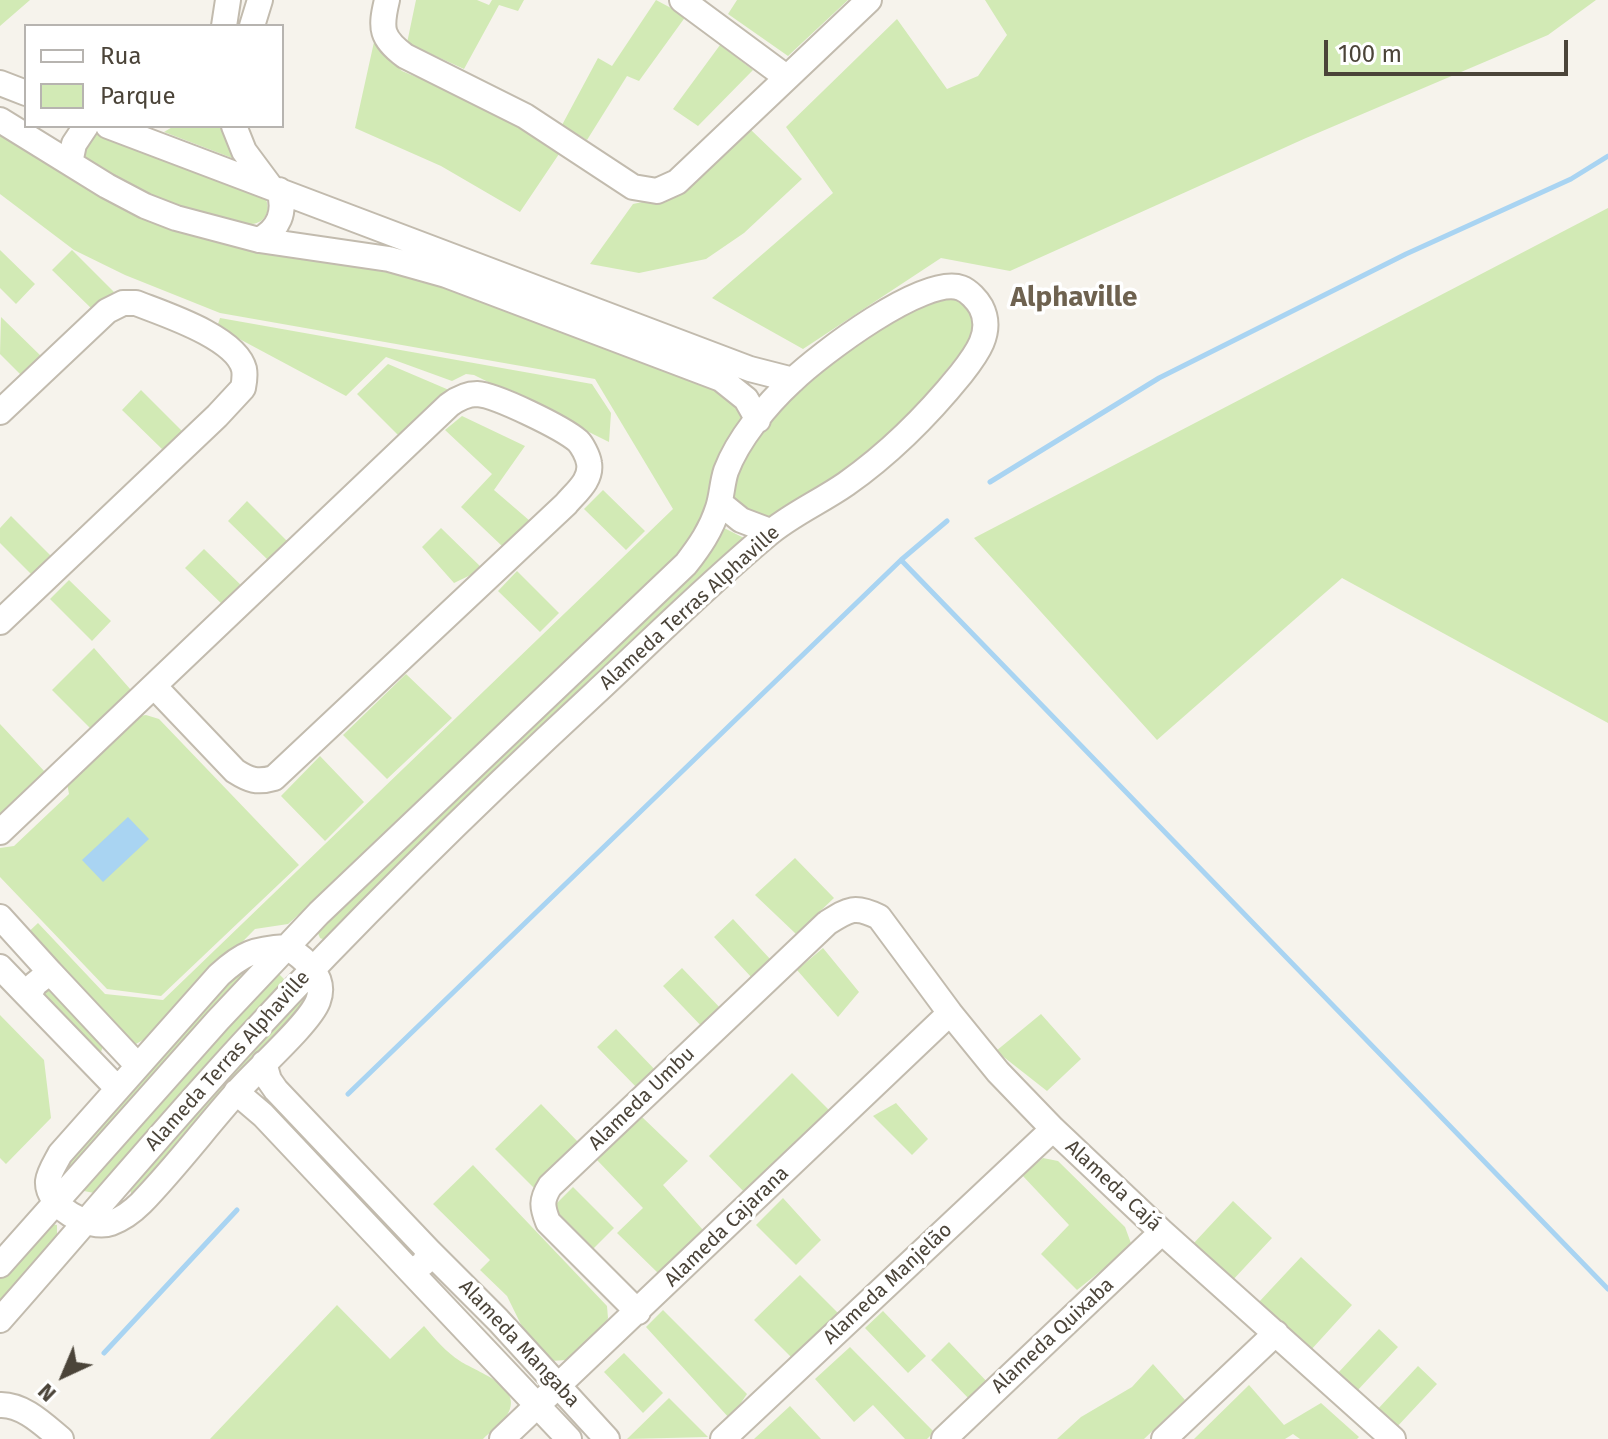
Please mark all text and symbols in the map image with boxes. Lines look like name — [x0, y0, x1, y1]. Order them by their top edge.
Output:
legend — [24, 24, 284, 128]
scale bar — [1328, 24, 1572, 74]
text: 100 m — [1338, 40, 1402, 68]
text: Rua — [100, 42, 142, 70]
text: Parque — [100, 82, 176, 110]
district label: Alphaville — [1011, 281, 1137, 315]
street label: Alameda Terras Alphaville — [595, 521, 785, 695]
street label: Alameda Terras Alphaville — [141, 966, 315, 1156]
street label: Alameda Umbu — [584, 1042, 700, 1156]
street label: Alameda Cajá — [1060, 1135, 1166, 1237]
street label: Alameda Cajarana — [660, 1162, 794, 1292]
street label: Alameda Manjelão — [819, 1218, 957, 1350]
street label: Alameda Quixaba — [987, 1273, 1119, 1399]
street label: Alameda Mangaba — [454, 1275, 584, 1413]
north arrow — [24, 1335, 104, 1415]
text: N — [32, 1378, 62, 1407]

